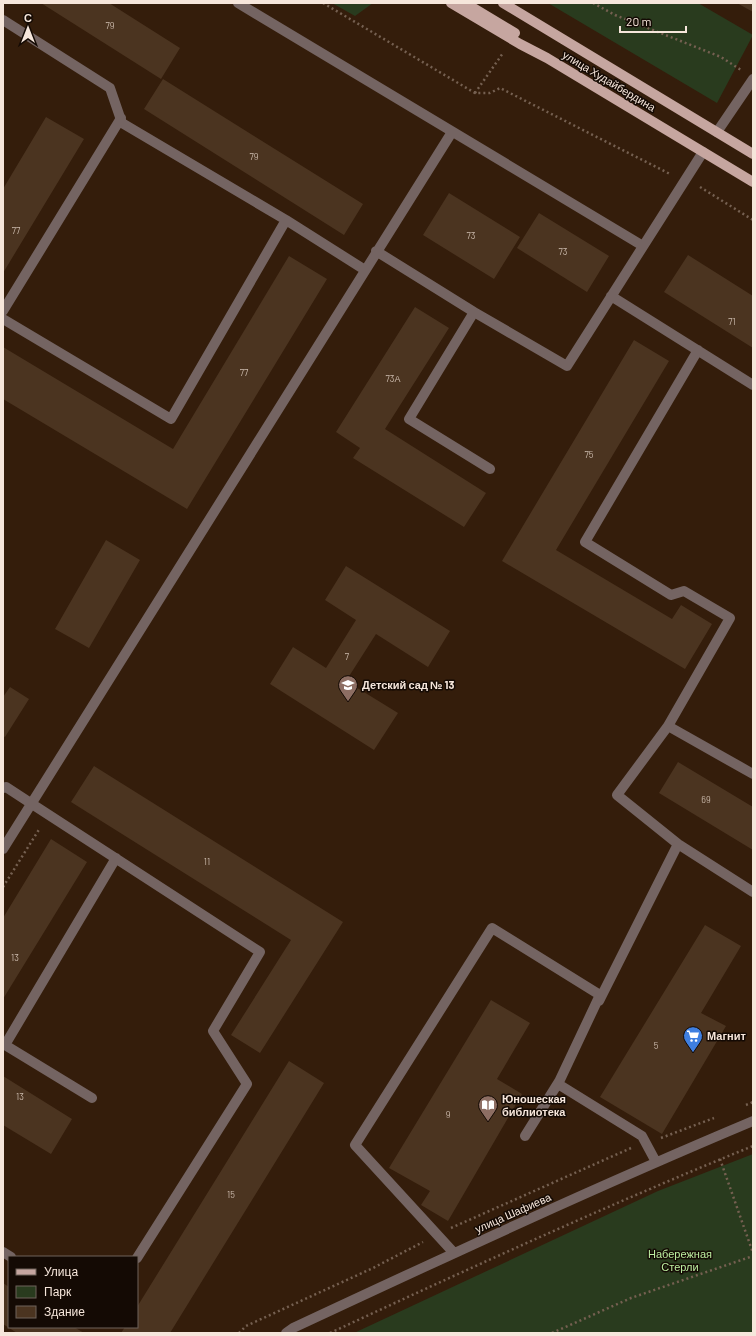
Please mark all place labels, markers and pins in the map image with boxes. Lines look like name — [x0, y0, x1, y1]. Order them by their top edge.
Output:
school or university icon: Детский сад № 13 — [337, 674, 359, 702]
place label: Детский сад № 13 — [362, 678, 454, 691]
supermarket icon: Магнит — [682, 1025, 704, 1053]
place label: Магнит — [707, 1029, 746, 1042]
place label: Юношеская библиотека — [502, 1092, 566, 1118]
library icon: Юношеская библиотека — [477, 1094, 499, 1122]

